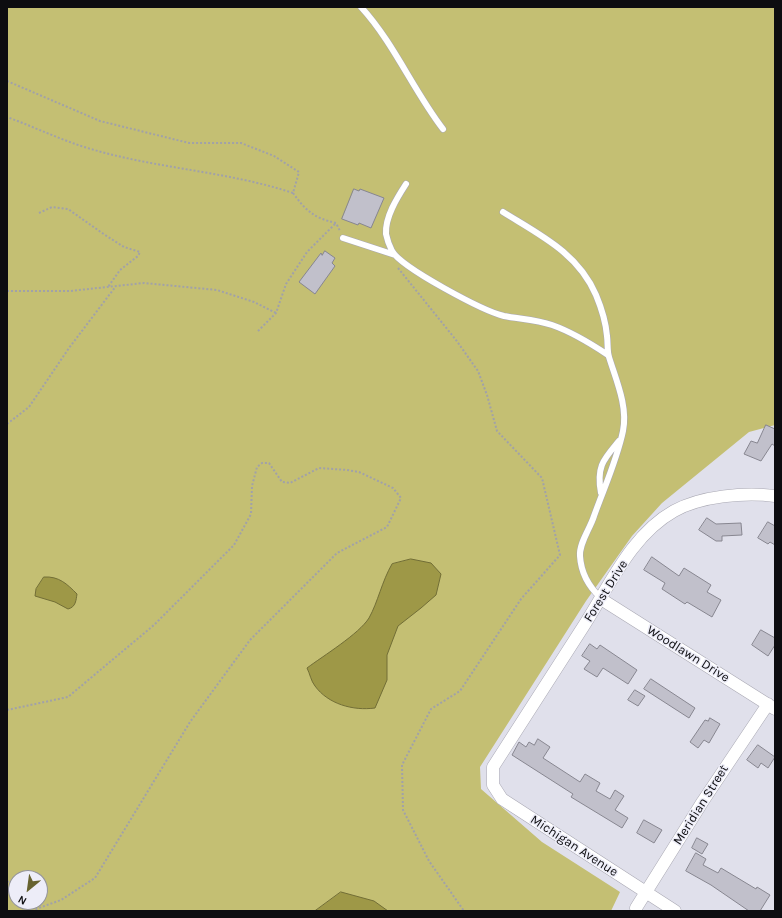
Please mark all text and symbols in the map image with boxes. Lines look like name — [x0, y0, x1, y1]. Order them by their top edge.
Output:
street label: Forest Drive — [581, 557, 631, 625]
street label: Woodlawn Drive — [644, 622, 732, 686]
street label: Meridian Street — [670, 762, 732, 848]
street label: Michigan Avenue — [527, 812, 621, 880]
north arrow — [8, 870, 48, 910]
text: N — [16, 892, 29, 908]

